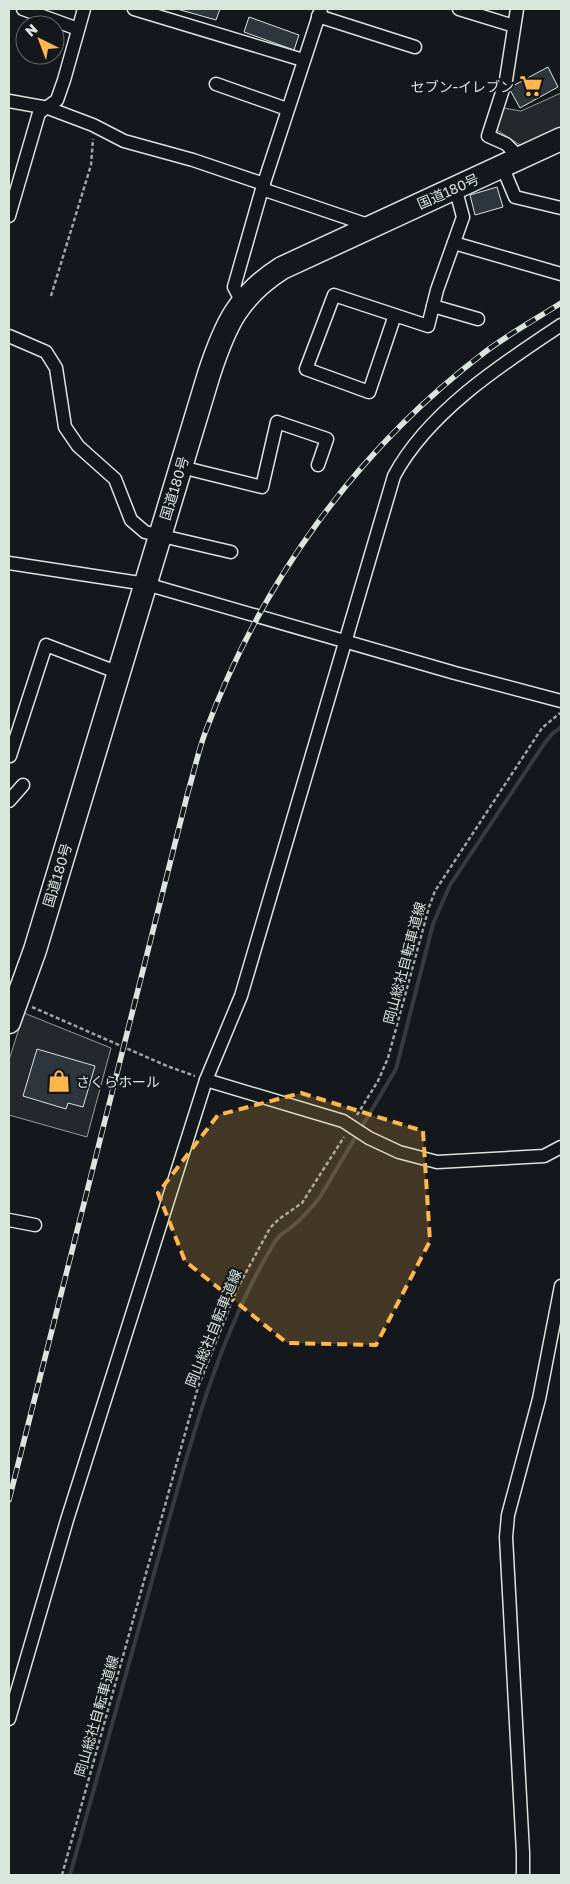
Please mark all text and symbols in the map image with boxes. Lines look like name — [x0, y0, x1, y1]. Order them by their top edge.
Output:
north arrow — [15, 15, 65, 65]
text: N — [21, 20, 41, 40]
supermarket icon: セブン-イレブン — [518, 73, 544, 99]
place label: セブン-イレブン — [411, 78, 514, 95]
street label: 国道180号 — [414, 170, 482, 212]
street label: 国道180号 — [156, 454, 192, 522]
street label: 国道180号 — [39, 841, 75, 909]
street label: 岡山総社自転車道線 — [379, 900, 429, 1026]
shop icon: さくらホール — [46, 1068, 72, 1094]
place label: さくらホール — [76, 1073, 160, 1090]
street label: 岡山総社自転車道線 — [182, 1266, 244, 1390]
street label: 岡山総社自転車道線 — [70, 1653, 122, 1779]

